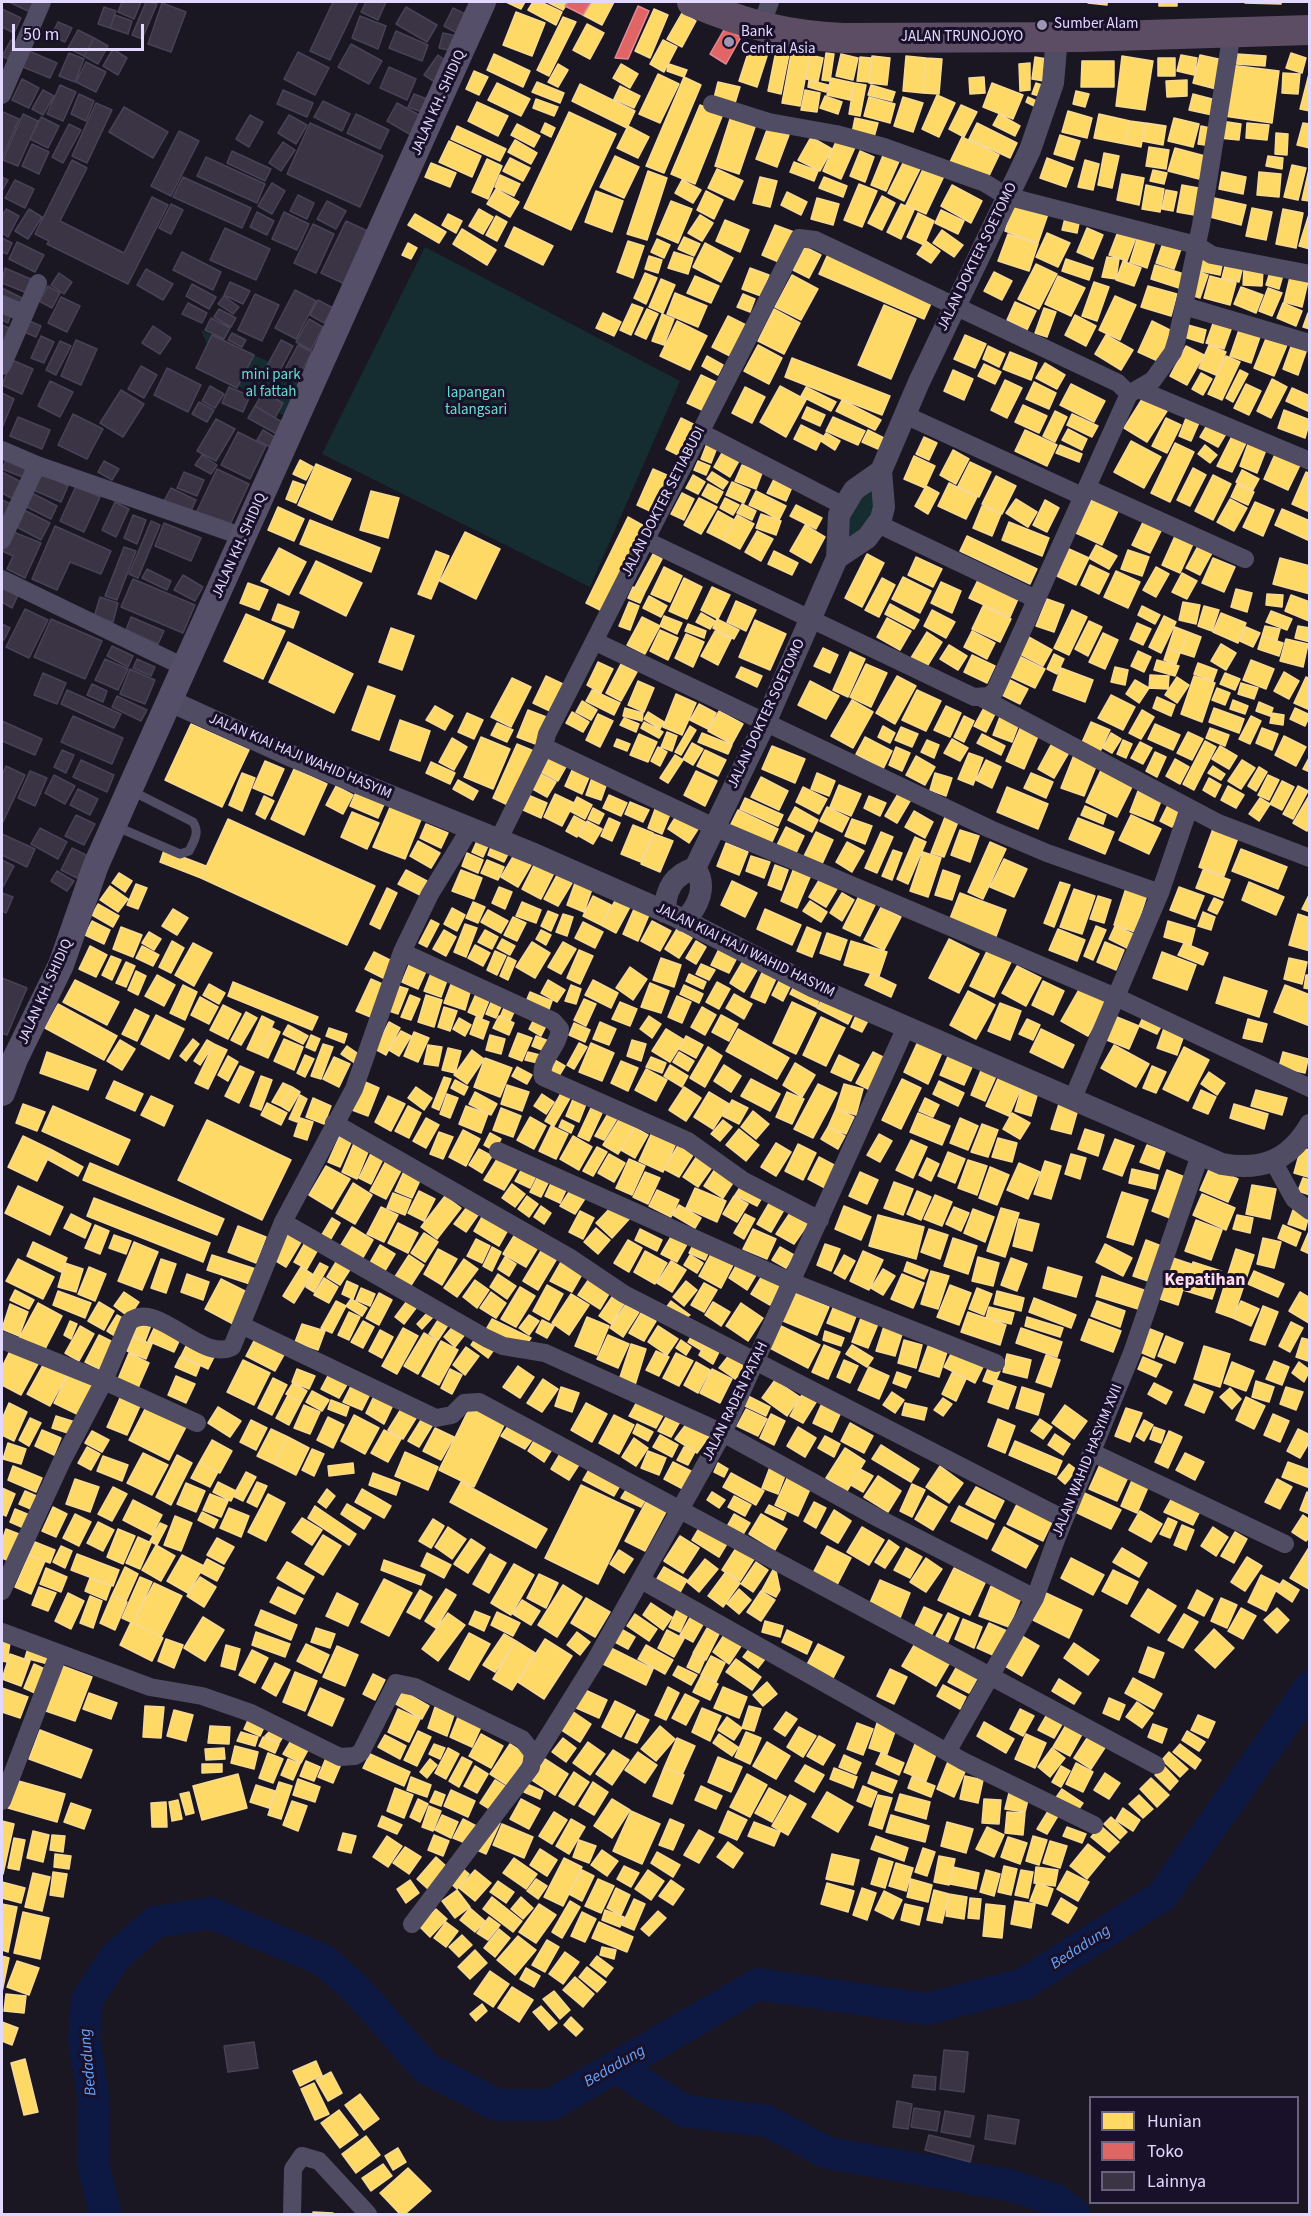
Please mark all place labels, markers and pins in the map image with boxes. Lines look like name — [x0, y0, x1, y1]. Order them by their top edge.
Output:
place label: Sumber Alam — [1054, 16, 1139, 34]
marker: Sumber Alam — [1035, 18, 1049, 32]
place label: Bank Central Asia — [741, 24, 816, 59]
marker: Bank Central Asia — [722, 35, 736, 49]

